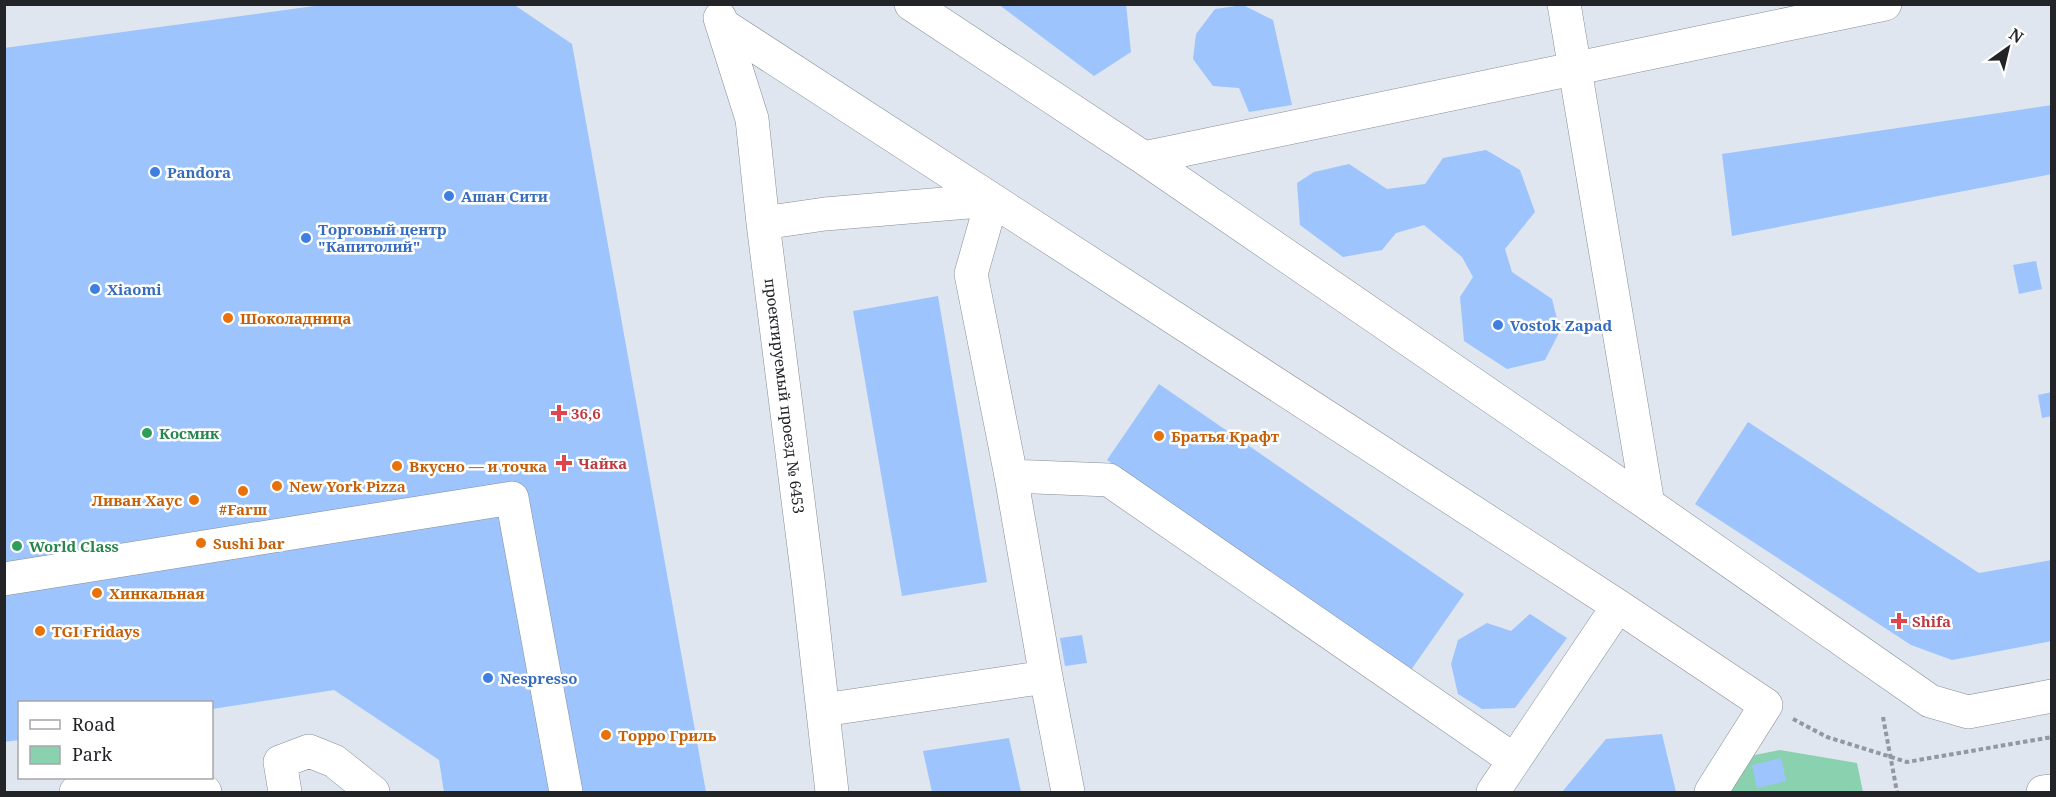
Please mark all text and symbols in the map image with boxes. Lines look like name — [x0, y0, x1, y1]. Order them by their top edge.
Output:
north arrow — [1978, 18, 2038, 78]
text: N — [2005, 23, 2028, 48]
place label: Pandora — [167, 162, 231, 182]
marker: Pandora — [148, 165, 162, 179]
place label: Ашан Сити — [461, 186, 548, 206]
marker: Ашан Сити — [442, 189, 456, 203]
place label: Торговый центр "Капитолий" — [318, 219, 447, 256]
marker: Торговый центр "Капитолий" — [299, 231, 313, 245]
street label: проектируемый проезд № 6453 — [761, 277, 809, 515]
place label: Xiaomi — [107, 279, 162, 299]
marker: Xiaomi — [88, 282, 102, 296]
place label: Шоколадница — [240, 308, 352, 328]
marker: Шоколадница — [221, 311, 235, 325]
place label: Vostok Zapad — [1510, 315, 1612, 335]
marker: Vostok Zapad — [1491, 318, 1505, 332]
place label: 36,6 — [571, 403, 601, 423]
marker: 36,6 — [552, 406, 566, 420]
place label: Космик — [159, 423, 220, 443]
marker: Космик — [140, 426, 154, 440]
place label: Братья Крафт — [1171, 426, 1280, 446]
marker: Братья Крафт — [1152, 429, 1166, 443]
place label: Чайка — [578, 453, 627, 473]
marker: Чайка — [555, 454, 573, 472]
place label: Вкусно — и точка — [409, 456, 547, 476]
marker: Вкусно — и точка — [390, 459, 404, 473]
place label: New York Pizza — [289, 476, 406, 496]
marker: New York Pizza — [270, 479, 284, 493]
marker: #Farш — [236, 484, 250, 498]
place label: Ливан Хаус — [92, 490, 182, 510]
marker: Ливан Хаус — [187, 493, 201, 507]
place label: #Farш — [219, 499, 267, 519]
place label: Sushi bar — [213, 533, 285, 553]
place label: World Class — [29, 536, 119, 556]
marker: Sushi bar — [194, 536, 208, 550]
marker: World Class — [10, 539, 24, 553]
place label: Хинкальная — [109, 583, 205, 603]
marker: Хинкальная — [90, 586, 104, 600]
place label: Shifa — [1912, 611, 1951, 631]
marker: Shifa — [1890, 612, 1908, 630]
place label: TGI Fridays — [52, 621, 140, 641]
marker: TGI Fridays — [33, 624, 47, 638]
place label: Nespresso — [500, 668, 577, 688]
marker: Nespresso — [481, 671, 495, 685]
legend — [18, 701, 213, 779]
text: Road — [72, 712, 115, 736]
place label: Торро Гриль — [618, 725, 717, 745]
marker: Торро Гриль — [599, 728, 613, 742]
text: Park — [72, 742, 112, 766]

